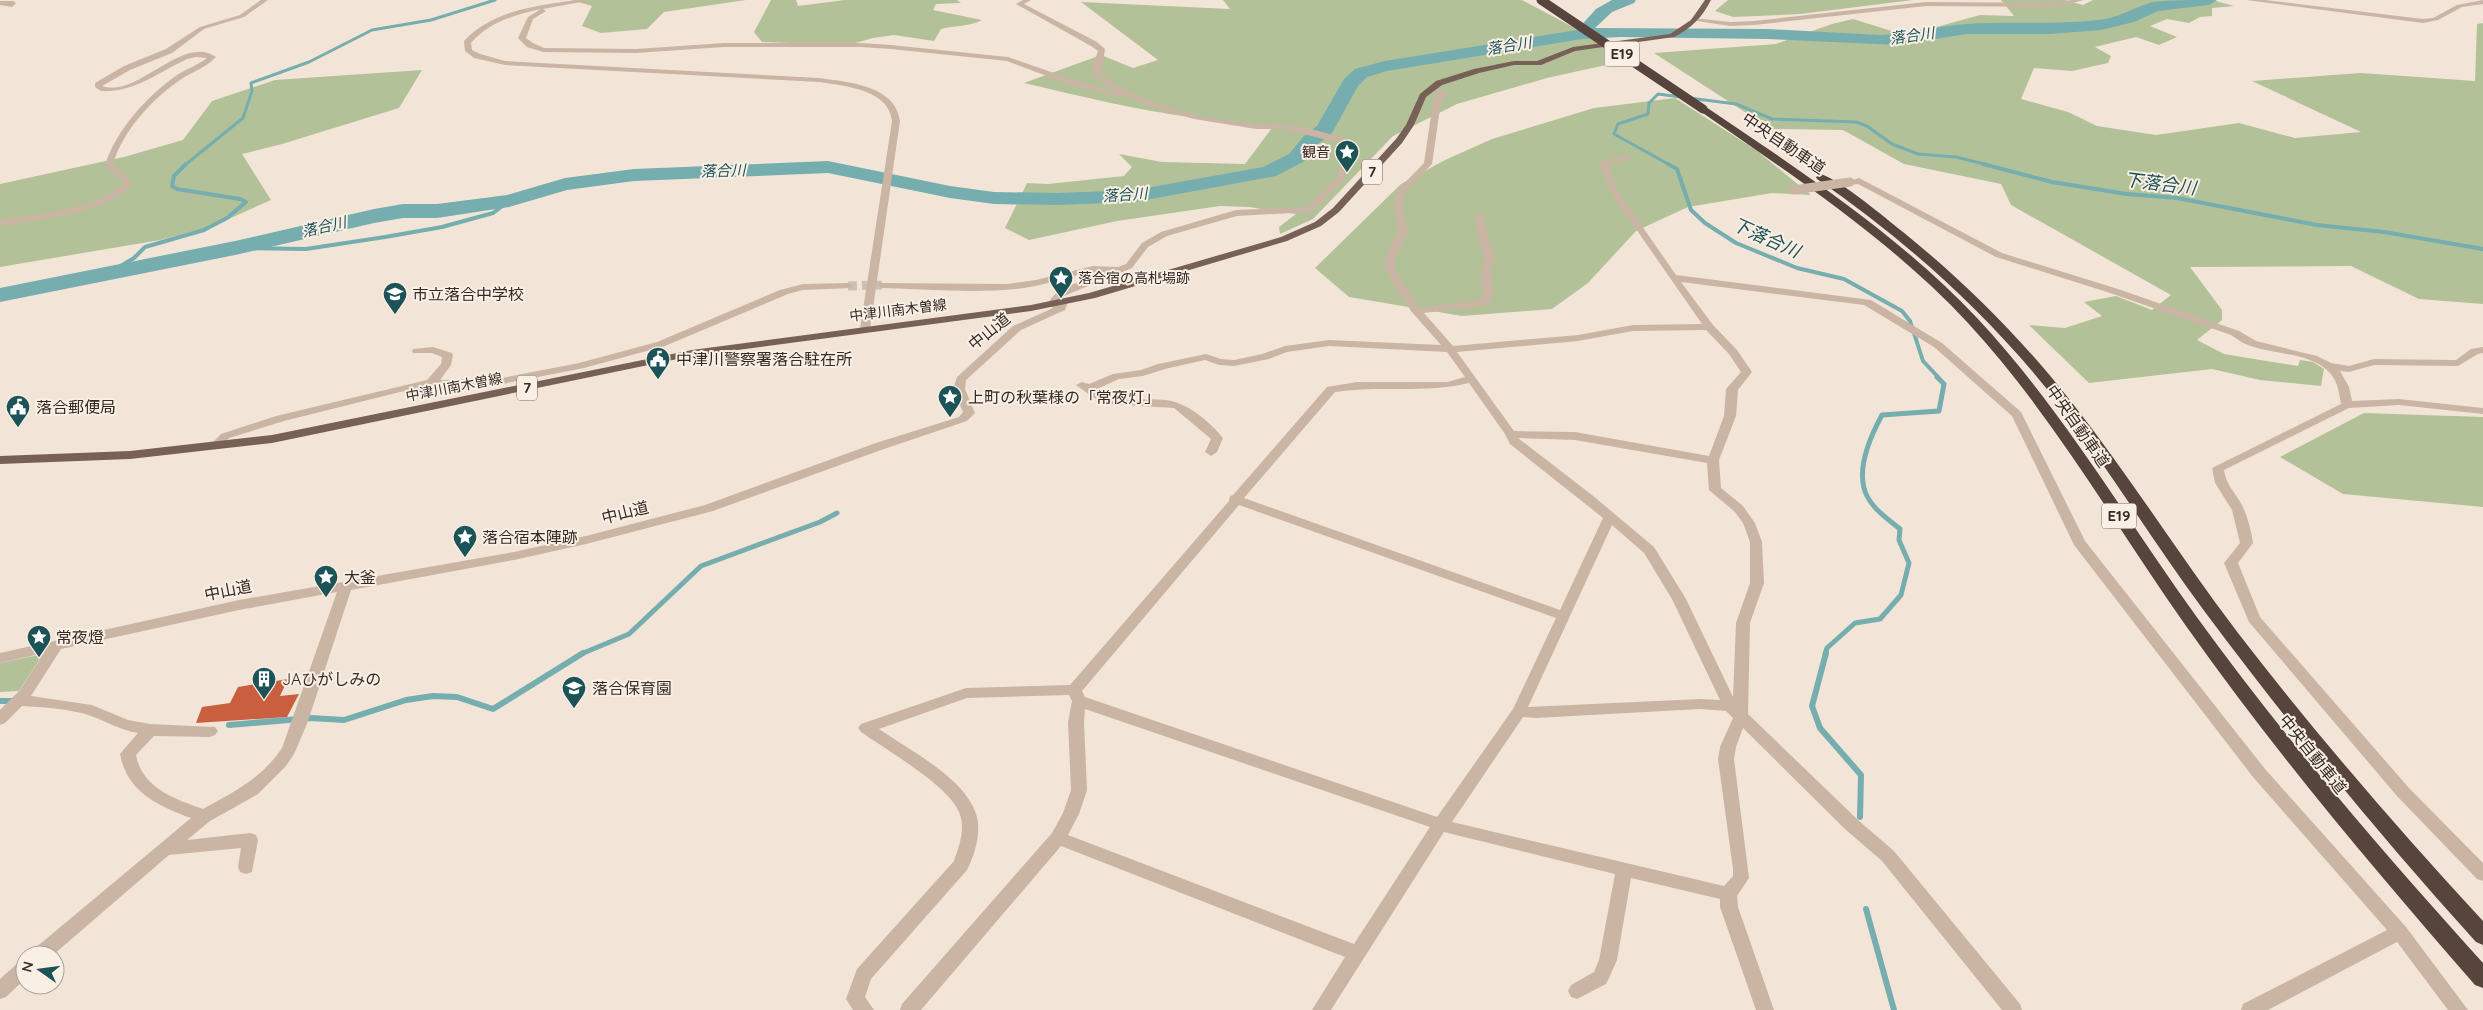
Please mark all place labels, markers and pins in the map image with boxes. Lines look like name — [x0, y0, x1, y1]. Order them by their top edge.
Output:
place icon: 観音 — [1334, 139, 1360, 173]
place label: 観音 — [1302, 143, 1330, 161]
place icon: 落合宿の高札場跡 — [1048, 265, 1074, 299]
place label: 落合宿の高札場跡 — [1078, 269, 1190, 287]
school or university icon: 市立落合中学校 — [382, 281, 408, 315]
place label: 市立落合中学校 — [412, 284, 524, 304]
public building icon: 中津川警察署落合駐在所 — [645, 346, 671, 380]
place label: 中津川警察署落合駐在所 — [676, 349, 852, 369]
place icon: 上町の秋葉様の「常夜灯」 — [937, 384, 963, 418]
place label: 上町の秋葉様の「常夜灯」 — [968, 387, 1160, 407]
public building icon: 落合郵便局 — [5, 394, 31, 428]
place label: 落合郵便局 — [36, 397, 116, 417]
place icon: 落合宿本陣跡 — [452, 524, 478, 558]
place label: 落合宿本陣跡 — [482, 527, 578, 547]
place icon: 大釜 — [313, 564, 339, 598]
place label: 大釜 — [344, 567, 376, 587]
place icon: 常夜燈 — [26, 624, 52, 658]
place label: 常夜燈 — [56, 627, 104, 647]
building icon: JAひがしみの — [251, 666, 277, 700]
place label: JAひがしみの — [282, 669, 381, 689]
school or university icon: 落合保育園 — [561, 675, 587, 709]
place label: 落合保育園 — [592, 678, 672, 698]

